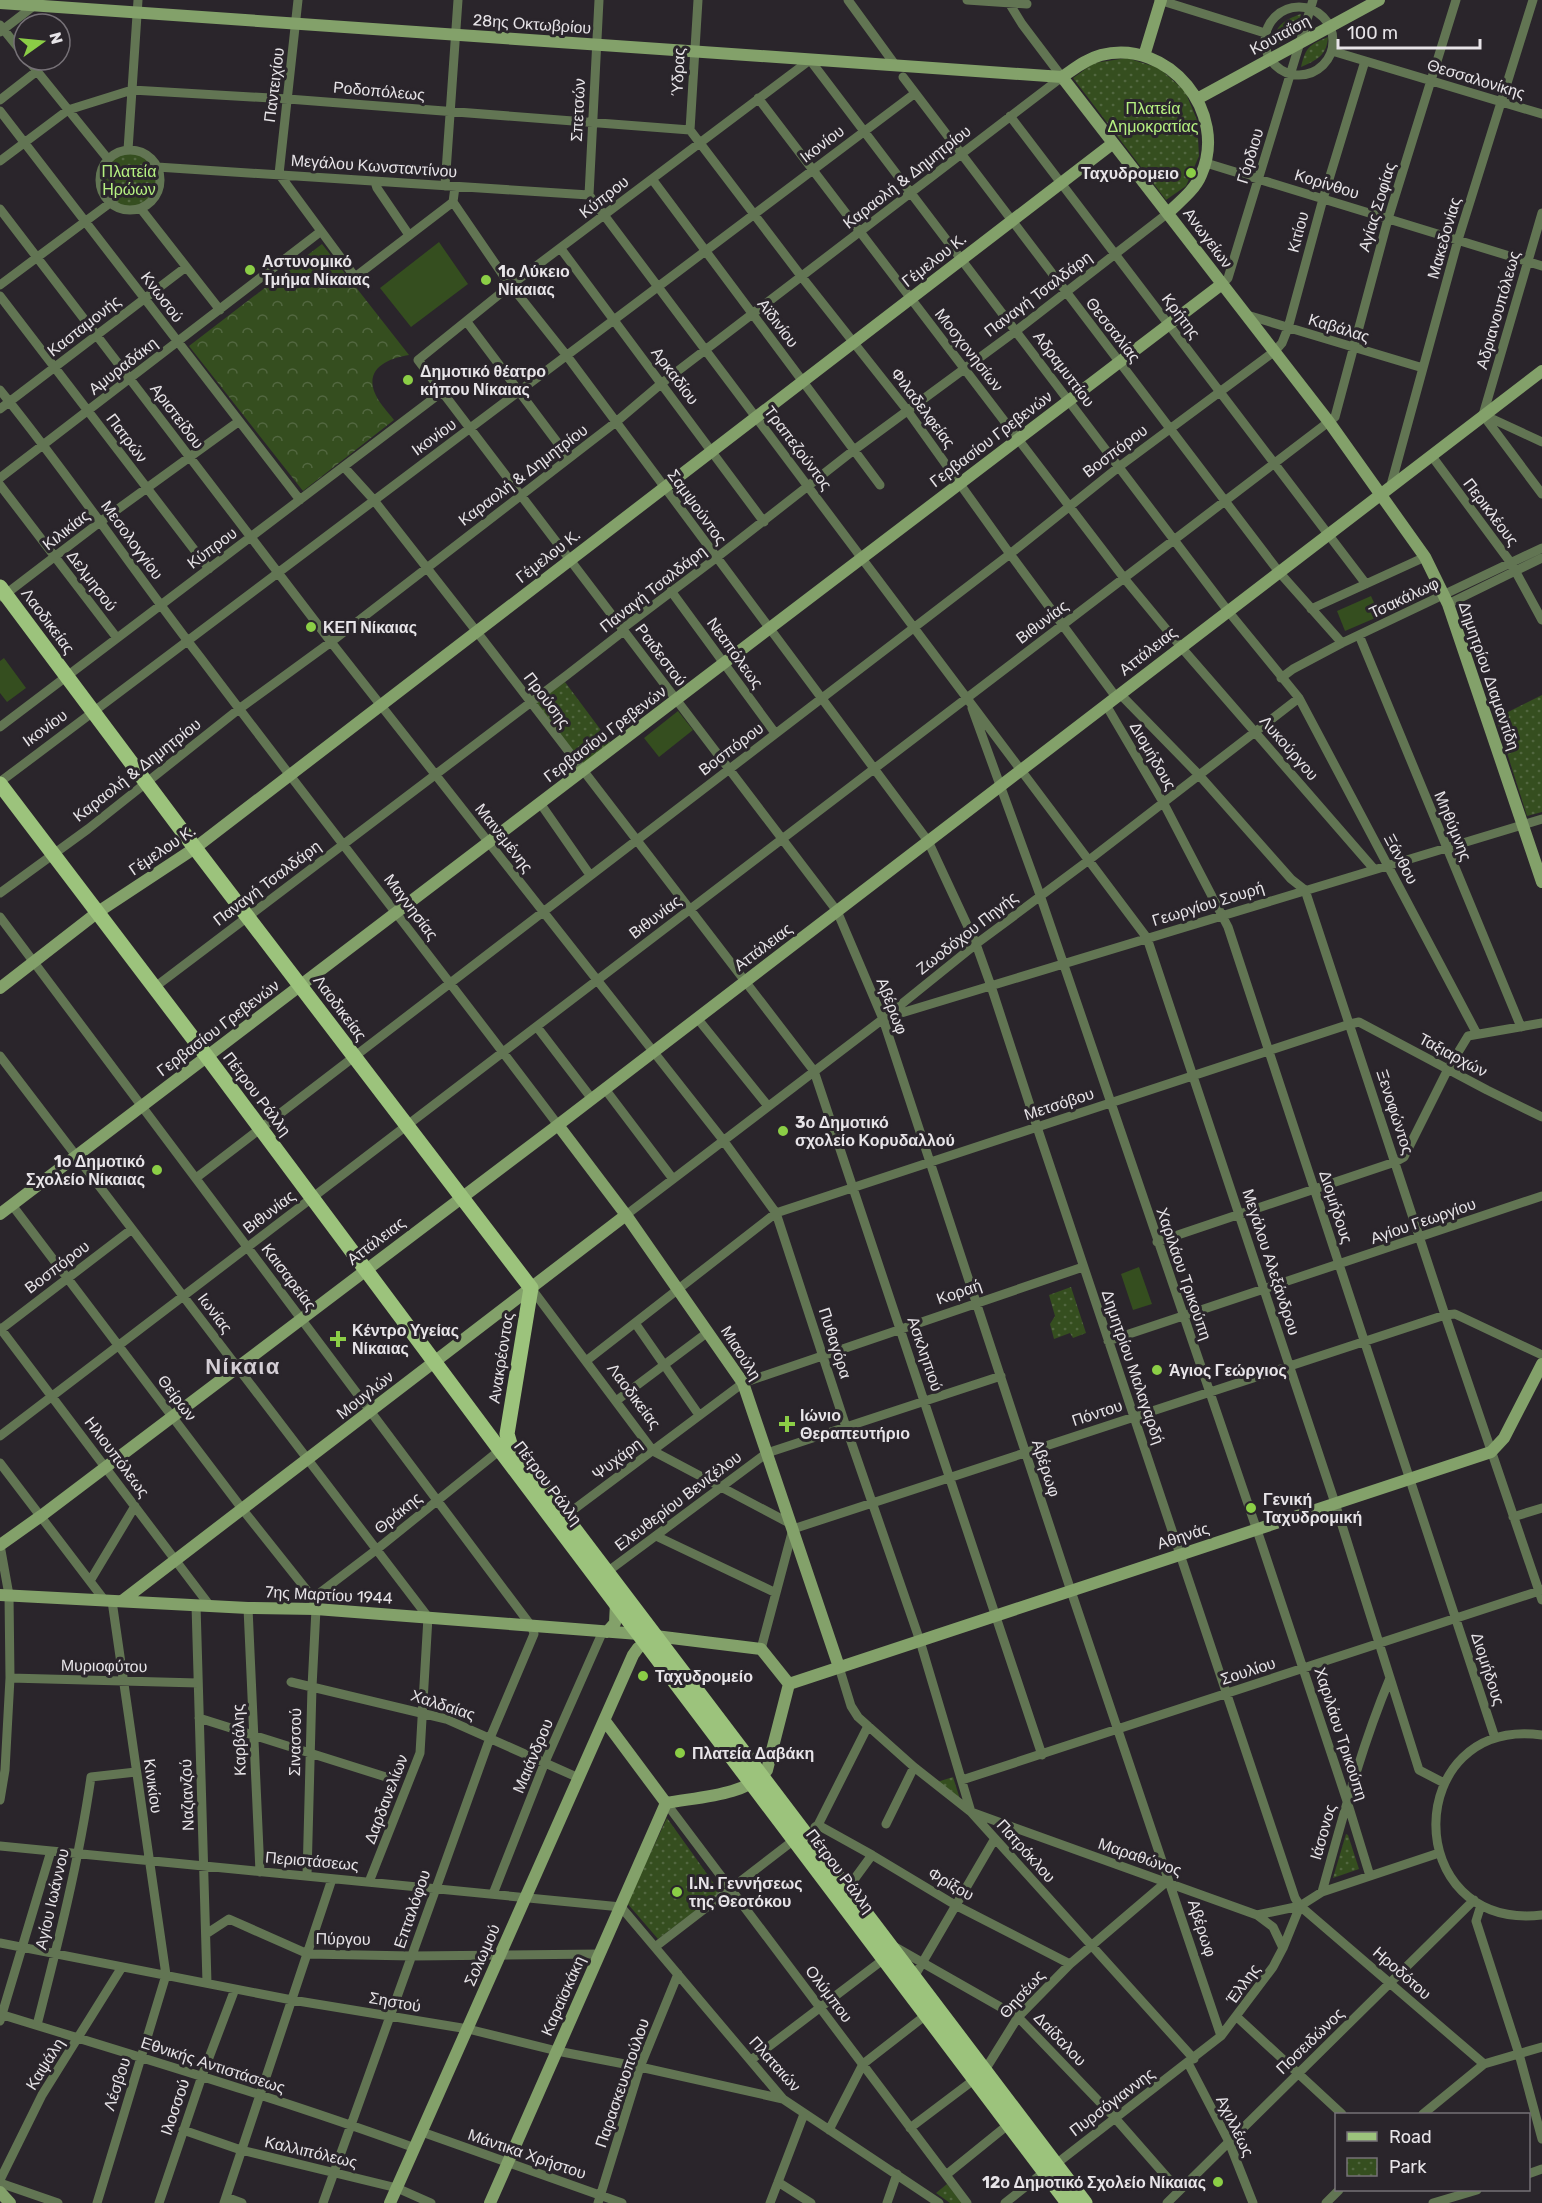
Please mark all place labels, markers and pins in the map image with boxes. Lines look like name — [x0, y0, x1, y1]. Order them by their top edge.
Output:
place label: Ταχυδρομειο — [1081, 164, 1179, 183]
marker: Ταχυδρομειο — [1184, 166, 1198, 180]
place label: Αστυνομικό Τμήμα Νίκαιας — [262, 252, 370, 289]
place label: 1ο Λύκειο Νίκαιας — [498, 262, 570, 299]
marker: Αστυνομικό Τμήμα Νίκαιας — [243, 263, 257, 277]
marker: 1ο Λύκειο Νίκαιας — [479, 273, 493, 287]
place label: Δημοτικό θέατρο κήπου Νίκαιας — [420, 362, 546, 399]
marker: Δημοτικό θέατρο κήπου Νίκαιας — [401, 373, 415, 387]
place label: ΚΕΠ Νίκαιας — [323, 618, 417, 637]
marker: ΚΕΠ Νίκαιας — [304, 620, 318, 634]
place label: 3ο Δημοτικό σχολείο Κορυδαλλού — [795, 1113, 955, 1150]
marker: 3ο Δημοτικό σχολείο Κορυδαλλού — [776, 1124, 790, 1138]
place label: 1ο Δημοτικό Σχολείο Νίκαιας — [26, 1152, 145, 1189]
marker: 1ο Δημοτικό Σχολείο Νίκαιας — [150, 1163, 164, 1177]
place label: Κέντρο Υγείας Νίκαιας — [352, 1321, 459, 1358]
marker: Κέντρο Υγείας Νίκαιας — [329, 1330, 347, 1348]
place label: Άγιος Γεώργιος — [1169, 1361, 1287, 1380]
marker: Άγιος Γεώργιος — [1150, 1363, 1164, 1377]
place label: Ιώνιο Θεραπευτήριο — [800, 1406, 910, 1443]
marker: Ιώνιο Θεραπευτήριο — [778, 1415, 796, 1433]
place label: Γενική Ταχυδρομική — [1263, 1490, 1362, 1527]
marker: Γενική Ταχυδρομική — [1244, 1501, 1258, 1515]
place label: Ταχυδρομείο — [655, 1667, 753, 1686]
marker: Ταχυδρομείο — [636, 1669, 650, 1683]
place label: Πλατεία Δαβάκη — [692, 1744, 814, 1763]
marker: Πλατεία Δαβάκη — [673, 1746, 687, 1760]
place label: Ι.Ν. Γεννήσεως της Θεοτόκου — [689, 1874, 803, 1911]
marker: Ι.Ν. Γεννήσεως της Θεοτόκου — [670, 1885, 684, 1899]
place label: 12ο Δημοτικό Σχολείο Νίκαιας — [982, 2173, 1206, 2192]
marker: 12ο Δημοτικό Σχολείο Νίκαιας — [1211, 2175, 1225, 2189]

